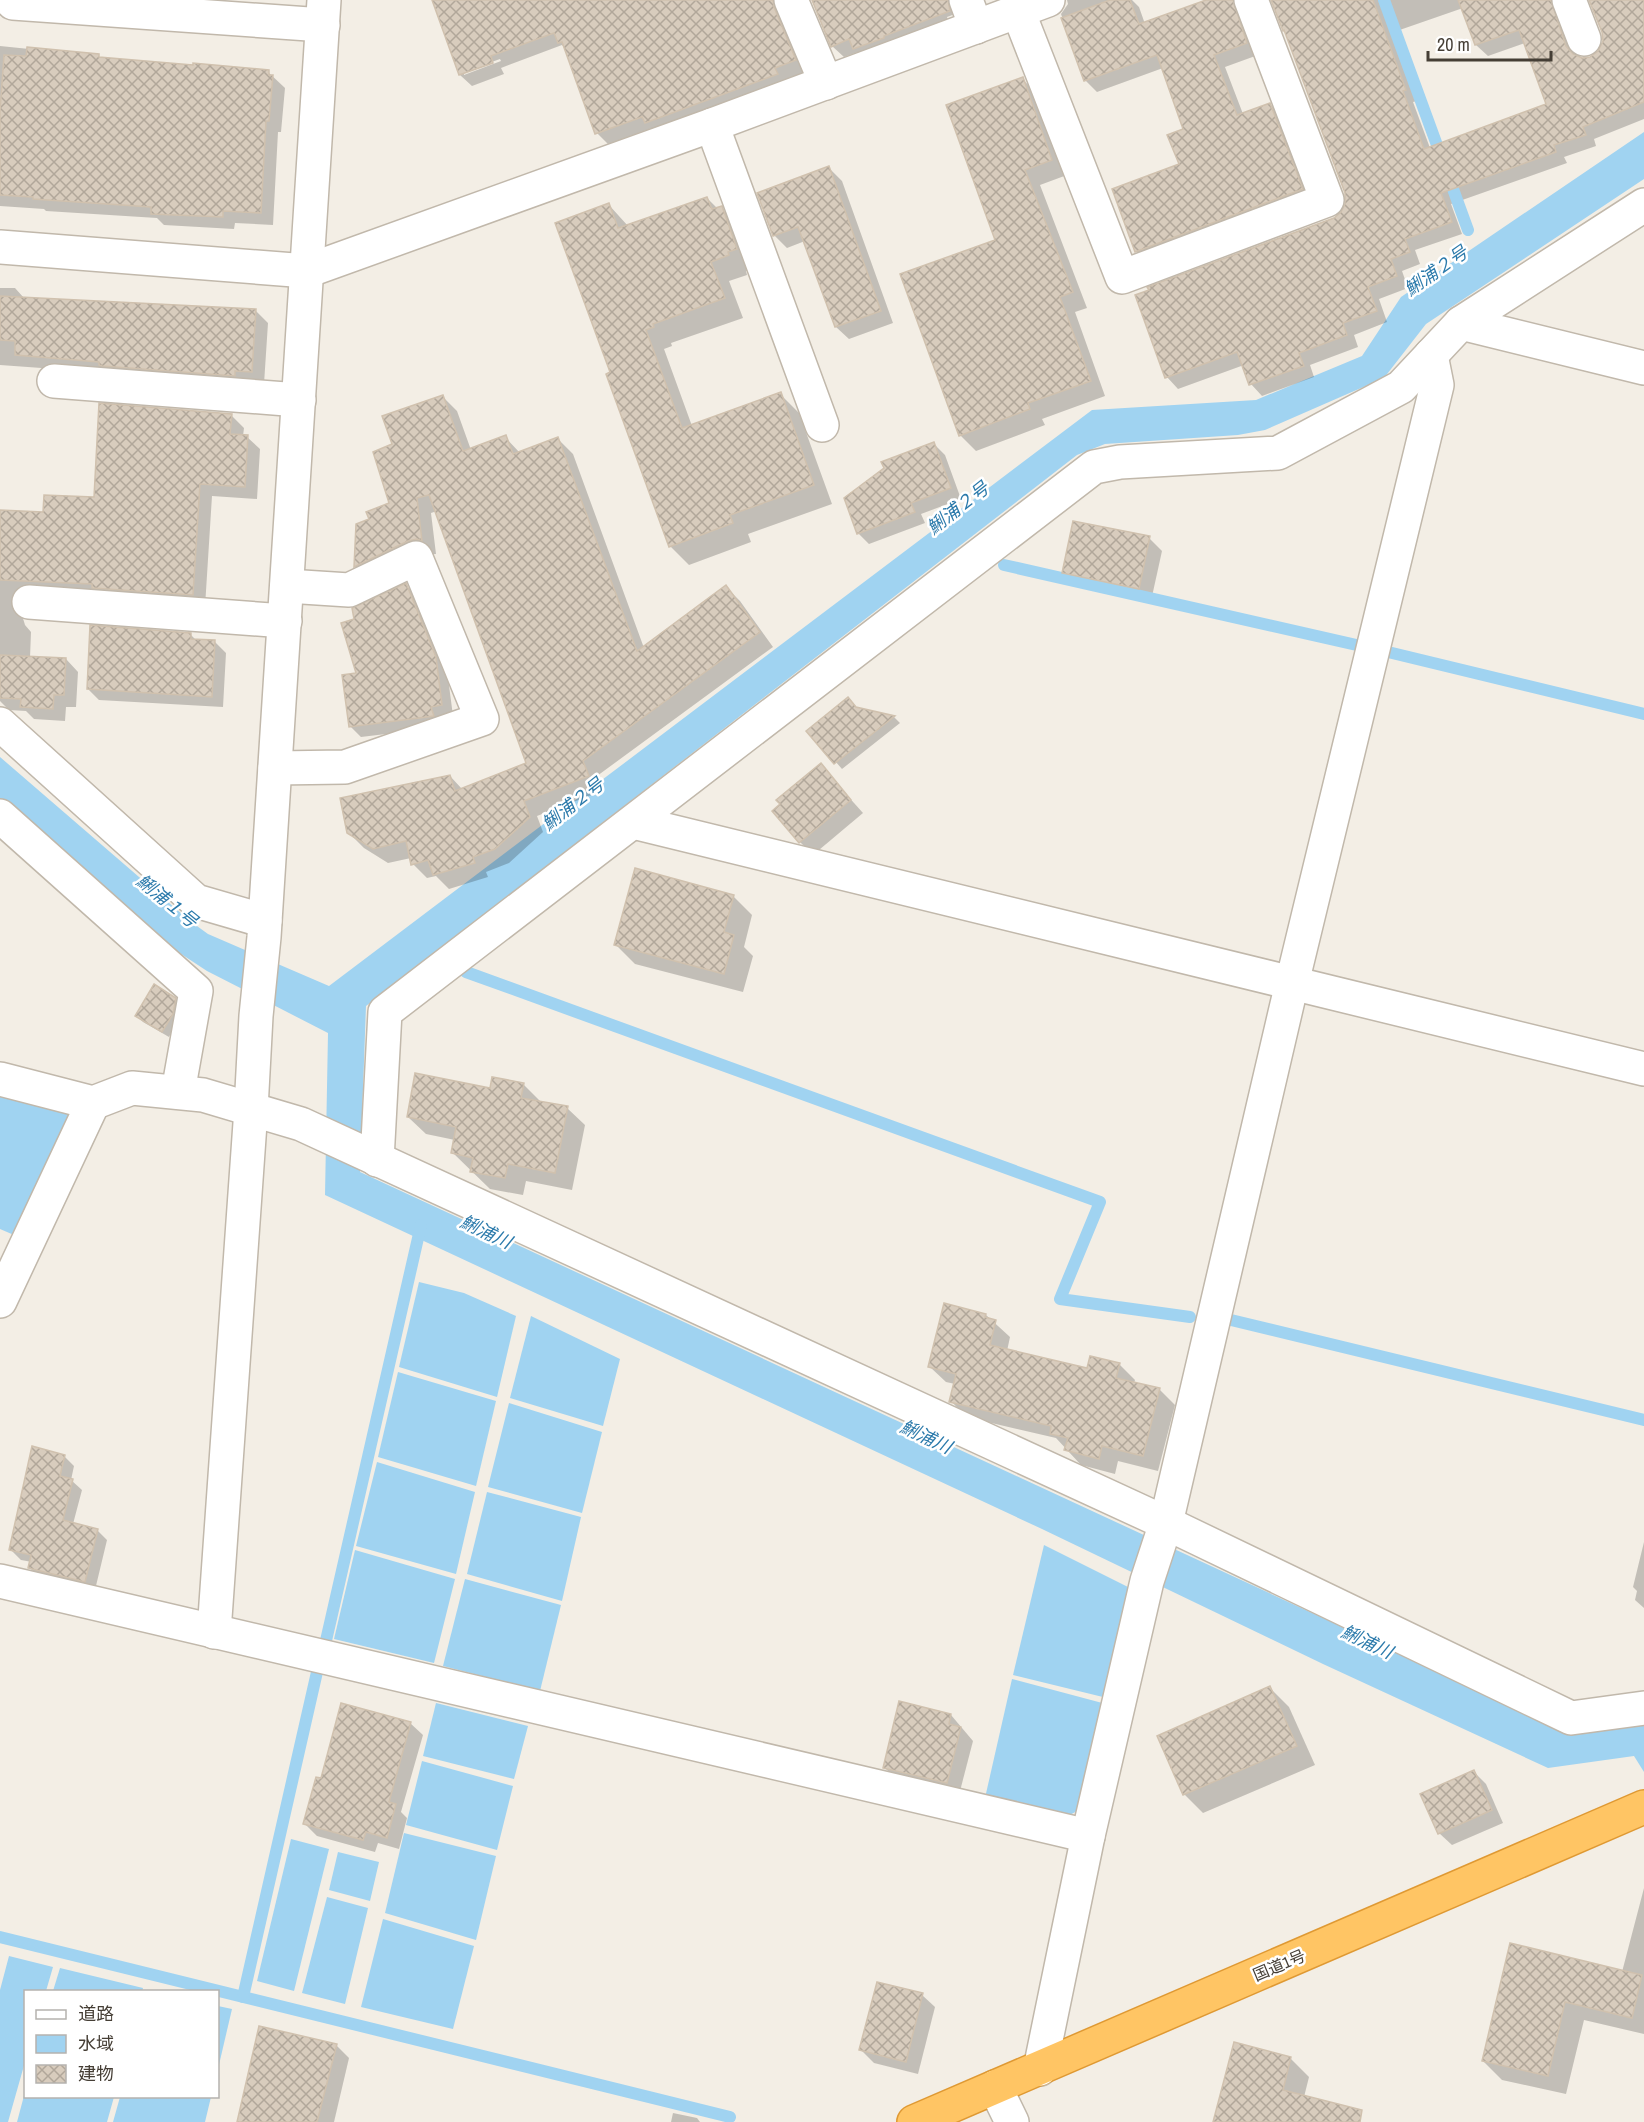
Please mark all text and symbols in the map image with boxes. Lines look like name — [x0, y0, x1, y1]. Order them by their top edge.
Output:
scale bar — [1428, 24, 1551, 62]
text: 20 m — [1437, 32, 1470, 57]
water label: 鯏浦２号 — [1399, 239, 1474, 301]
water label: 鯏浦２号 — [922, 474, 995, 540]
water label: 鯏浦２号 — [537, 770, 610, 836]
water label: 鯏浦１号 — [131, 868, 205, 934]
water label: 鯏浦川 — [456, 1209, 518, 1255]
water label: 鯏浦川 — [896, 1414, 958, 1460]
water label: 鯏浦川 — [1337, 1619, 1399, 1665]
street label: 国道1号 — [1249, 1944, 1309, 1986]
legend — [24, 1990, 219, 2098]
text: 道路 — [78, 2001, 114, 2026]
text: 水域 — [78, 2031, 114, 2056]
text: 建物 — [78, 2061, 114, 2086]

